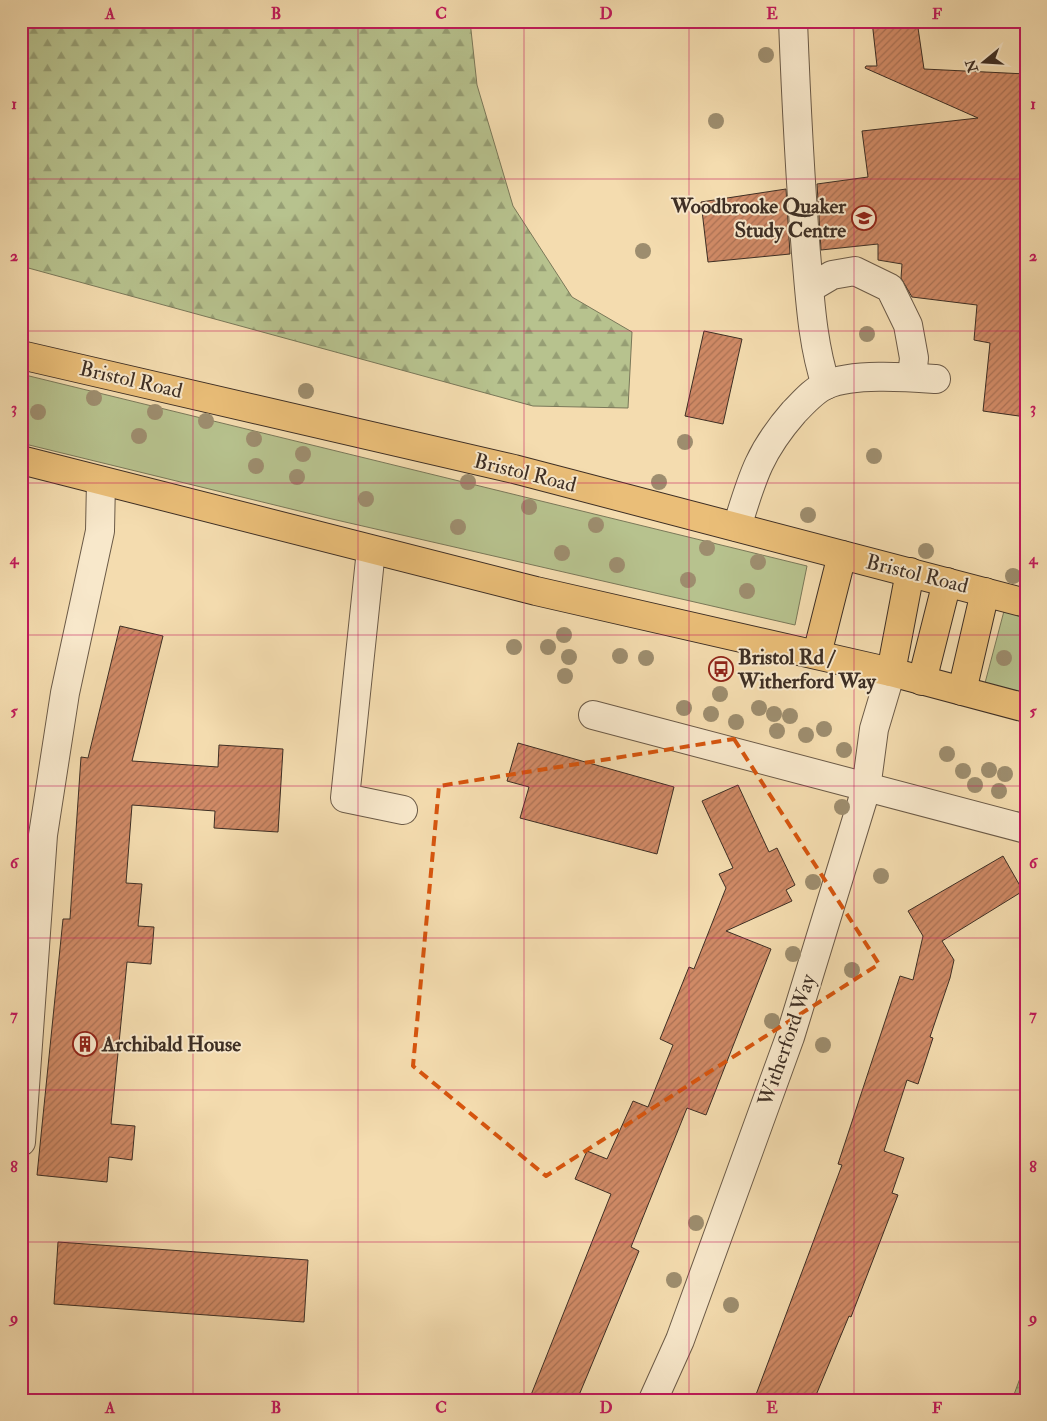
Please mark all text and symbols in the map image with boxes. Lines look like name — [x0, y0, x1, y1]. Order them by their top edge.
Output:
text: A — [104, 4, 116, 24]
text: B — [271, 4, 281, 24]
text: C — [435, 4, 447, 24]
text: D — [599, 4, 613, 24]
text: E — [766, 4, 778, 24]
text: F — [932, 4, 942, 24]
north arrow — [960, 38, 1010, 88]
text: N — [962, 57, 982, 75]
text: 1 — [11, 94, 17, 114]
text: 1 — [1030, 94, 1036, 114]
place label: Woodbrooke Quaker Study Centre — [670, 193, 847, 244]
school or university icon: Woodbrooke Quaker Study Centre — [851, 205, 877, 231]
text: 2 — [10, 246, 18, 266]
text: 2 — [1029, 246, 1037, 266]
street label: Bristol Road — [77, 355, 186, 405]
text: 3 — [11, 398, 17, 418]
text: 3 — [1030, 398, 1036, 418]
street label: Bristol Road — [471, 447, 580, 499]
street label: Bristol Road — [863, 548, 972, 600]
text: 4 — [9, 549, 20, 569]
text: 4 — [1028, 549, 1039, 569]
place label: Bristol Rd / Witherford Way — [737, 644, 876, 695]
bus stop icon: Bristol Rd / Witherford Way — [708, 656, 734, 682]
text: 5 — [10, 701, 18, 721]
text: 5 — [1029, 701, 1037, 721]
text: 6 — [10, 853, 20, 873]
text: 6 — [1029, 853, 1039, 873]
street label: Witherford Way — [751, 970, 822, 1110]
text: 7 — [10, 1005, 18, 1025]
text: 7 — [1029, 1005, 1037, 1025]
building icon: Archibald House — [72, 1031, 98, 1057]
place label: Archibald House — [101, 1031, 241, 1058]
text: 8 — [10, 1157, 18, 1177]
text: 8 — [1029, 1157, 1037, 1177]
text: 9 — [8, 1308, 18, 1328]
text: 9 — [1027, 1308, 1037, 1328]
text: A — [104, 1398, 116, 1418]
text: B — [271, 1398, 281, 1418]
text: C — [435, 1398, 447, 1418]
text: D — [599, 1398, 613, 1418]
text: E — [766, 1398, 778, 1418]
text: F — [932, 1398, 942, 1418]

